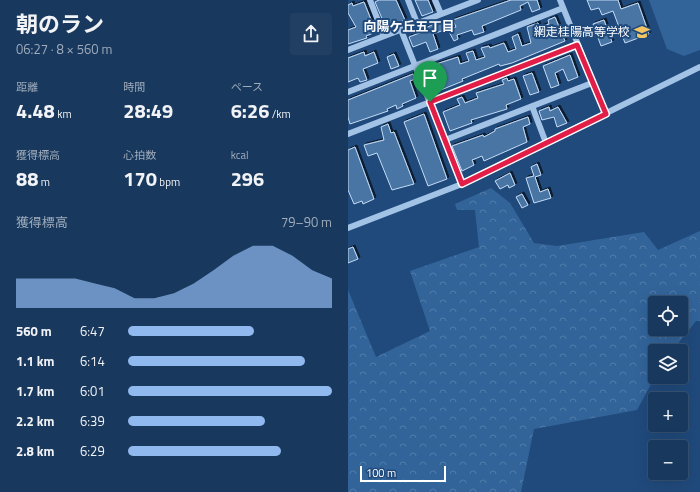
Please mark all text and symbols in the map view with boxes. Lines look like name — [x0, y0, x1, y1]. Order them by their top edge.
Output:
text: 朝のラン — [16, 7, 104, 41]
button: share — [290, 13, 332, 55]
district label: 向陽ケ丘五丁目 — [363, 16, 455, 36]
place label: 網走桂陽高等学校 — [534, 22, 630, 41]
school or university icon: 網走桂陽高等学校 — [633, 23, 651, 41]
text: 06:27 · 8 × 560 m — [16, 39, 112, 59]
pin — [413, 61, 447, 102]
icon: arrive — [419, 67, 441, 89]
text: 距離 — [16, 79, 38, 95]
text: 時間 — [123, 79, 145, 95]
text: ペース — [231, 79, 263, 95]
text: 4.48 — [16, 95, 55, 126]
text: 28:49 — [123, 95, 173, 126]
text: 6:26 — [231, 95, 269, 126]
text: km — [55, 106, 72, 122]
text: /km — [269, 106, 291, 122]
text: 獲得標高 — [16, 147, 60, 163]
text: 心拍数 — [123, 147, 156, 163]
text: kcal — [231, 147, 249, 163]
text: 88 — [16, 163, 38, 194]
text: 170 — [123, 163, 157, 194]
text: 296 — [231, 163, 264, 194]
text: m — [38, 174, 50, 190]
text: bpm — [157, 174, 180, 190]
text: 獲得標高 — [16, 212, 68, 232]
text: 79–90 m — [281, 212, 332, 232]
map controls — [648, 296, 688, 480]
button: locate — [648, 296, 688, 336]
text: 560 m — [16, 321, 52, 341]
text: 6:47 — [80, 321, 105, 341]
button: layers — [648, 344, 688, 384]
text: 1.1 km — [16, 351, 54, 371]
text: 6:14 — [80, 351, 105, 371]
text: 1.7 km — [16, 381, 54, 401]
text: 6:01 — [80, 381, 105, 401]
button: + — [648, 392, 688, 432]
text: 2.2 km — [16, 411, 54, 431]
text: 6:39 — [80, 411, 105, 431]
button: − — [648, 440, 688, 480]
text: 2.8 km — [16, 441, 54, 461]
text: 6:29 — [80, 441, 105, 461]
scale bar — [360, 464, 446, 483]
text: 100 m — [366, 465, 396, 481]

